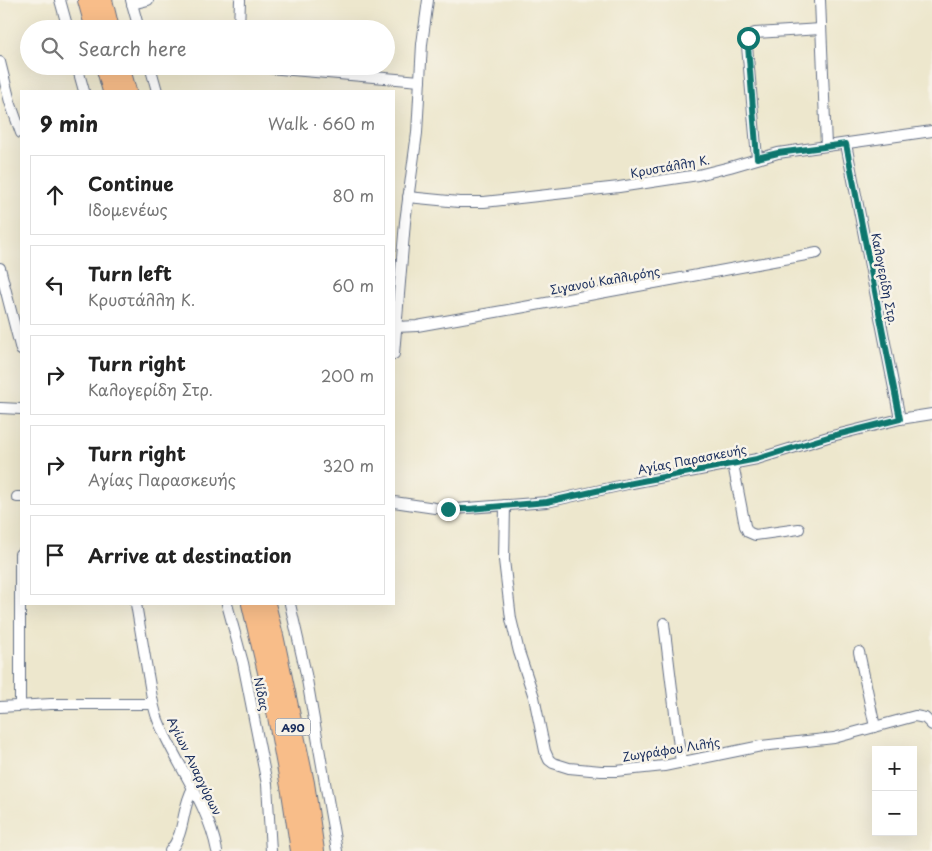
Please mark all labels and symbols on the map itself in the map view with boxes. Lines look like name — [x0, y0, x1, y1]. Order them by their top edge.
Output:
route start — [737, 27, 760, 50]
street label: Κρυστάλλη Κ. — [629, 150, 711, 182]
street label: Καλογερίδη Στρ. — [867, 231, 903, 327]
street label: Σιγανού Καλλιρόης — [549, 261, 661, 299]
street label: Αγίας Παρασκευής — [636, 440, 748, 478]
route end — [437, 498, 460, 521]
street label: Νίδας — [250, 675, 274, 713]
street label: Αγίων Αναργύρων — [163, 714, 227, 818]
road number: Α90 — [276, 719, 310, 736]
street label: Ζωγράφου Λιλής — [621, 732, 721, 766]

